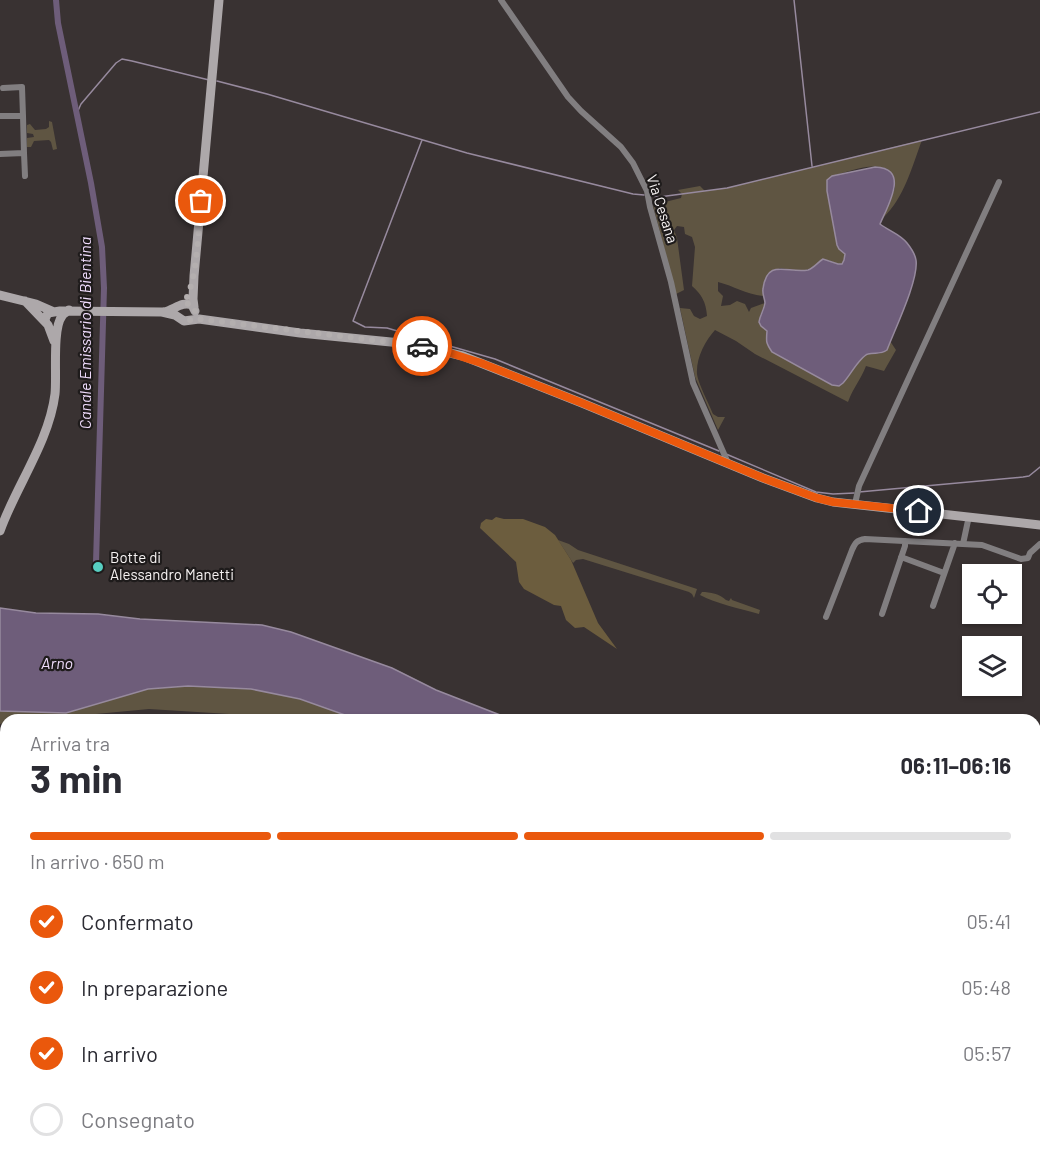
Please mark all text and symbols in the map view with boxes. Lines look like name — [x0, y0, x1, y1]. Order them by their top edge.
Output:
street label: Via Cesana — [643, 172, 682, 245]
pin — [175, 175, 226, 226]
icon: bag — [184, 184, 217, 217]
water label: Canale Emissario di Bientina — [75, 237, 94, 429]
courier — [392, 316, 452, 376]
icon: car — [406, 330, 439, 363]
pin — [893, 485, 944, 536]
icon: home — [902, 494, 935, 527]
place label: Botte di Alessandro Manetti — [110, 548, 234, 583]
marker: Botte di Alessandro Manetti — [91, 560, 105, 574]
map controls — [962, 564, 1022, 696]
button: locate — [962, 564, 1022, 624]
button: layers — [962, 636, 1022, 696]
water label: Arno — [41, 653, 73, 672]
text: Arriva tra — [30, 731, 110, 755]
text: 06:11–06:16 — [900, 752, 1011, 778]
text: 3 min — [30, 754, 123, 801]
text: In arrivo · 650 m — [30, 849, 165, 873]
icon: check — [30, 905, 63, 938]
text: Confermato — [81, 908, 194, 934]
text: 05:41 — [966, 909, 1011, 933]
icon: check — [30, 971, 63, 1004]
text: In preparazione — [81, 974, 228, 1000]
text: 05:48 — [961, 975, 1011, 999]
icon: check — [30, 1037, 63, 1070]
text: In arrivo — [81, 1040, 158, 1066]
text: 05:57 — [963, 1041, 1011, 1065]
text: Consegnato — [81, 1106, 195, 1132]

